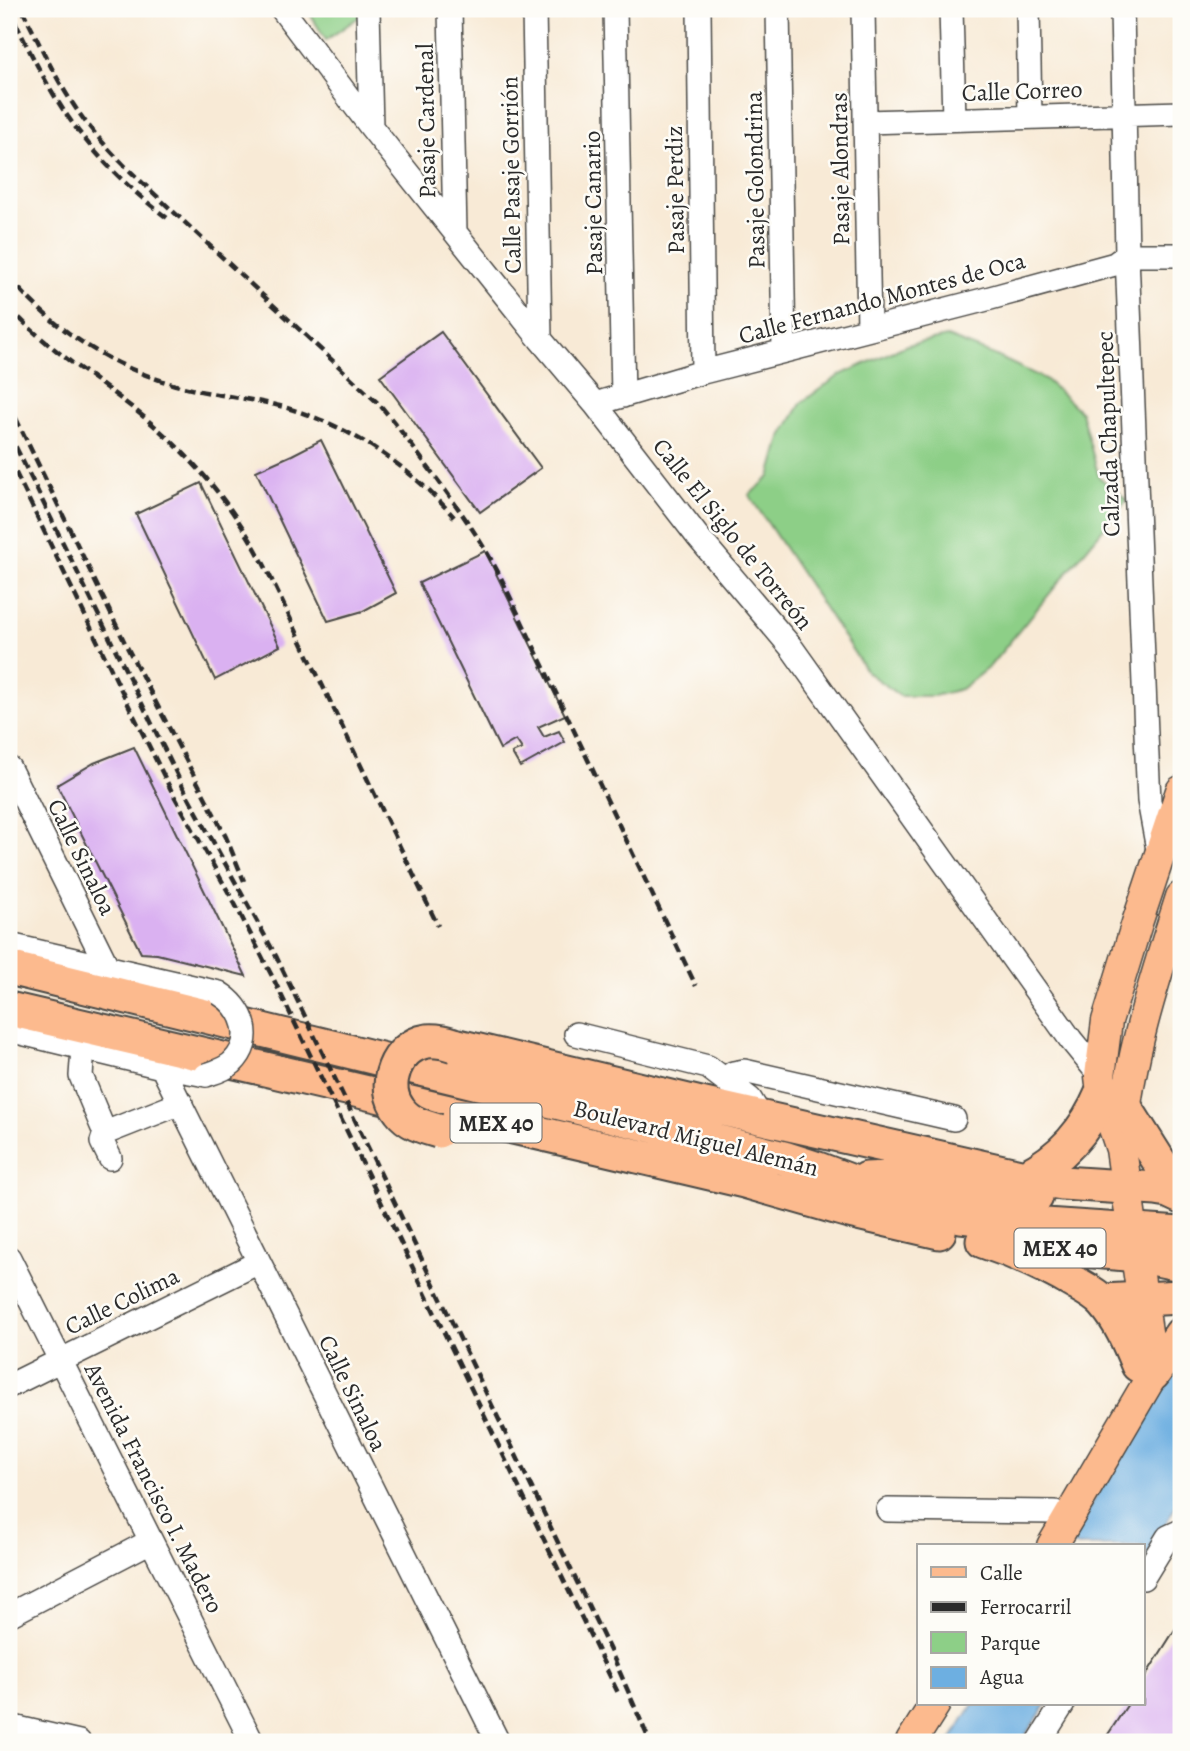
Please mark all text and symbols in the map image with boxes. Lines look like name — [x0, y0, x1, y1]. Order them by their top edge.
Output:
street label: Pasaje Cardenal — [409, 43, 443, 199]
street label: Calle Correo — [961, 73, 1083, 109]
street label: Calle Pasaje Gorrión — [493, 76, 529, 274]
street label: Pasaje Golondrina — [737, 90, 773, 269]
street label: Pasaje Alondras — [823, 92, 857, 246]
street label: Pasaje Perdiz — [658, 125, 692, 255]
street label: Pasaje Canario — [576, 130, 610, 276]
street label: Calle Fernando Montes de Oca — [735, 244, 1030, 352]
street label: Calzada Chapultepec — [1088, 331, 1128, 537]
street label: Calle El Siglo de Torreón — [646, 431, 820, 637]
street label: Calle Sinaloa — [40, 793, 124, 921]
street label: Boulevard Miguel Alemán — [570, 1092, 822, 1184]
road number: MEX 40 — [450, 1104, 542, 1142]
road number: MEX 40 — [1014, 1228, 1106, 1268]
street label: Calle Colima — [59, 1259, 185, 1342]
street label: Calle Sinaloa — [311, 1329, 395, 1457]
street label: Avenida Francisco I. Madero — [76, 1356, 231, 1619]
legend — [917, 1544, 1144, 1706]
text: Calle — [980, 1559, 1023, 1587]
text: Ferrocarril — [980, 1593, 1071, 1621]
text: Parque — [980, 1629, 1040, 1657]
text: Agua — [979, 1663, 1024, 1691]

